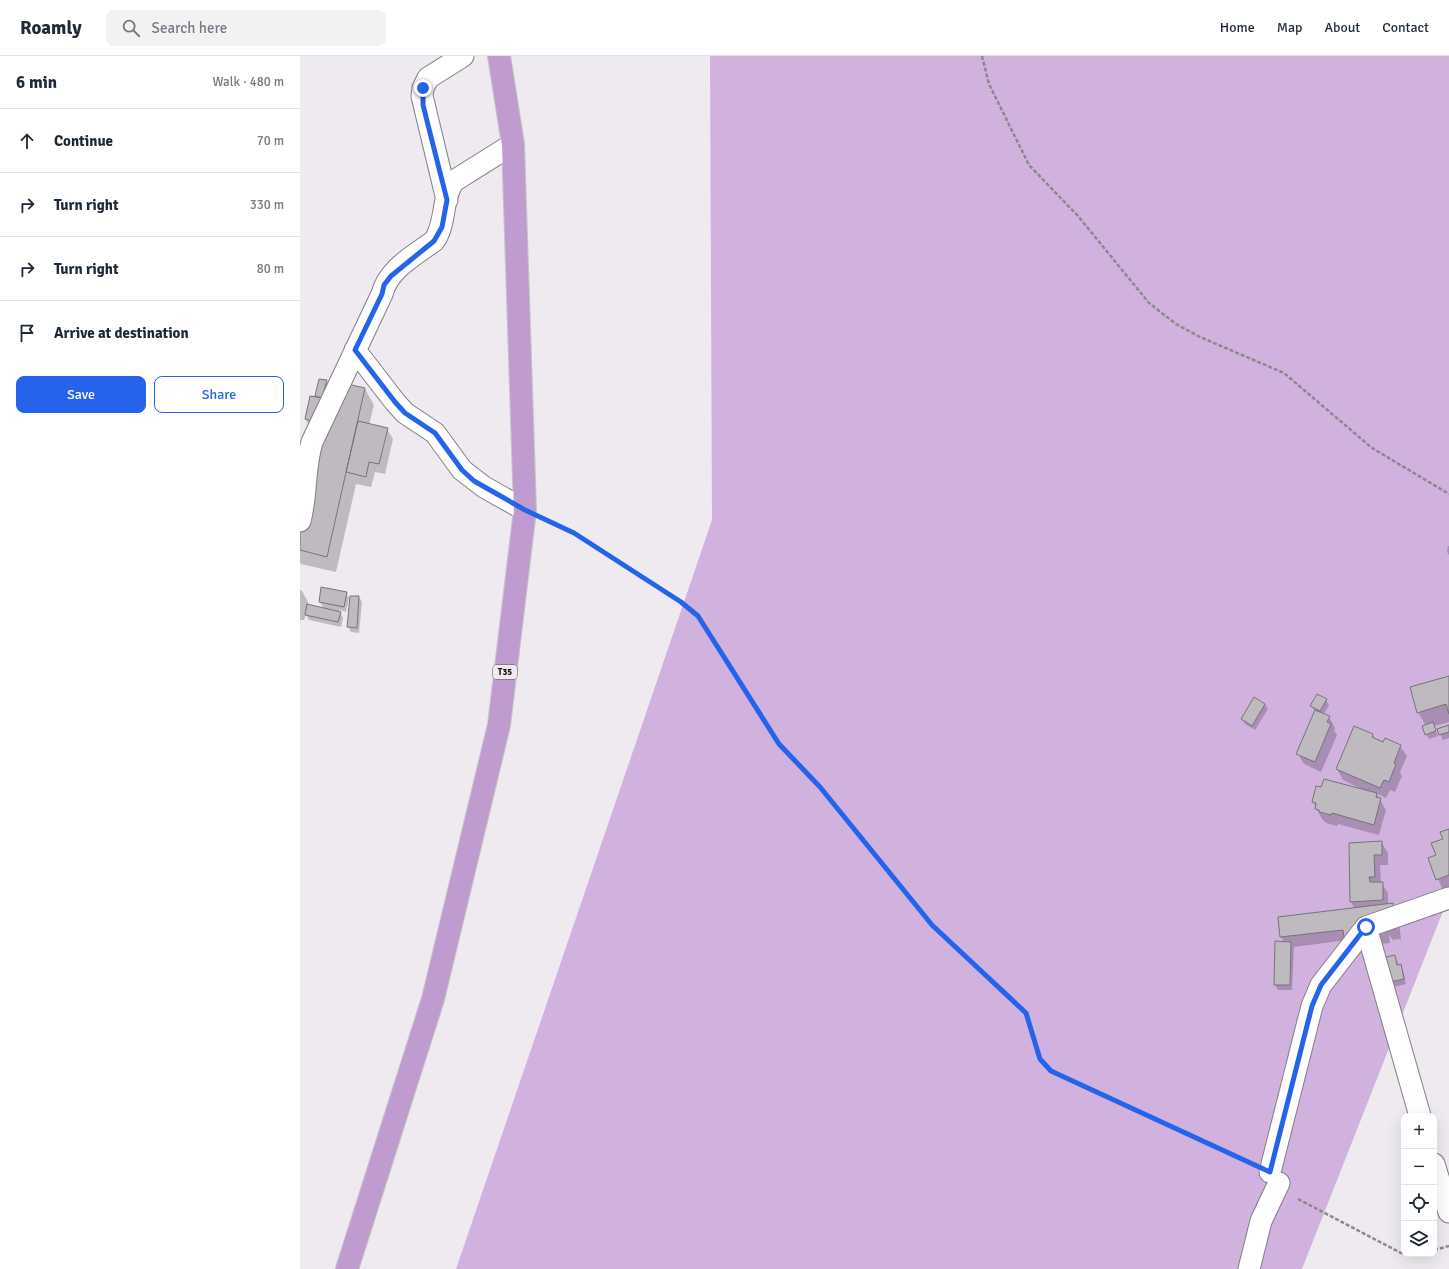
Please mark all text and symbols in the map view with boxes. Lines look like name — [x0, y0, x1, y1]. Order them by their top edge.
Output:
search box — [106, 10, 386, 46]
text: Roamly — [20, 16, 82, 40]
icon: search — [120, 17, 142, 39]
text: Search here — [152, 19, 227, 37]
text: Home — [1220, 19, 1255, 36]
text: Map — [1277, 19, 1302, 36]
text: About — [1324, 19, 1360, 36]
text: Contact — [1382, 19, 1429, 36]
text: 6 min — [16, 72, 57, 93]
text: Walk · 480 m — [213, 74, 284, 90]
route end — [414, 79, 432, 97]
icon: ahead — [16, 130, 38, 152]
text: Continue — [54, 132, 113, 150]
text: 70 m — [257, 133, 284, 149]
icon: right — [16, 194, 38, 216]
text: Turn right — [54, 196, 119, 214]
text: 330 m — [250, 197, 284, 213]
icon: right — [16, 258, 38, 280]
text: Turn right — [54, 260, 119, 278]
text: 80 m — [257, 261, 284, 277]
icon: arrive — [16, 322, 38, 344]
text: Arrive at destination — [54, 324, 189, 342]
button: Save — [16, 376, 146, 413]
button: Share — [154, 376, 284, 413]
road number: T35 — [493, 665, 517, 679]
route start — [1357, 918, 1375, 936]
map controls — [1401, 1113, 1437, 1257]
button: + — [1401, 1113, 1437, 1149]
button: − — [1401, 1149, 1437, 1185]
button: locate — [1401, 1185, 1437, 1221]
button: layers — [1401, 1221, 1437, 1257]

